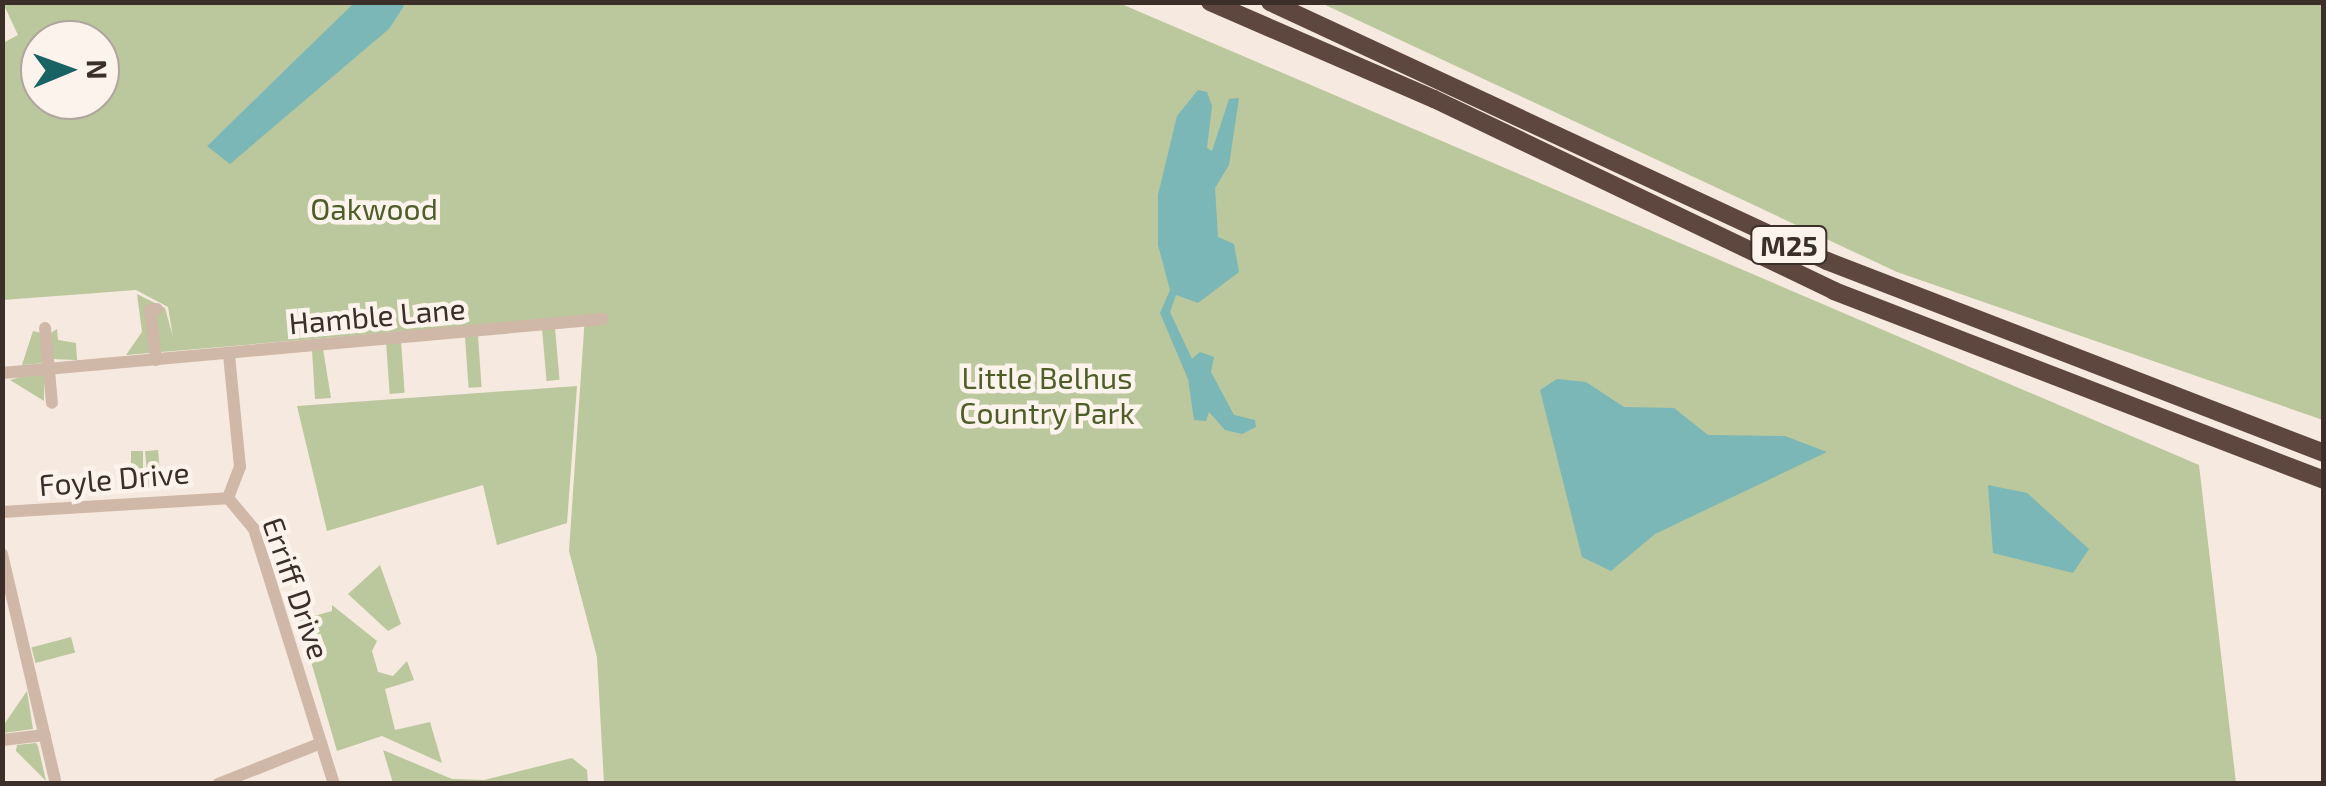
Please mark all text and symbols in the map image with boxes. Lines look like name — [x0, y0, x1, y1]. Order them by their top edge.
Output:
north arrow — [20, 20, 120, 120]
text: N — [81, 59, 115, 80]
park label: Oakwood — [310, 190, 438, 226]
road number: M25 — [1749, 222, 1829, 268]
street label: Hamble Lane — [287, 289, 467, 341]
park label: Little Belhus Country Park — [959, 359, 1135, 430]
street label: Foyle Drive — [37, 453, 191, 503]
street label: Erriff Drive — [256, 512, 338, 664]

